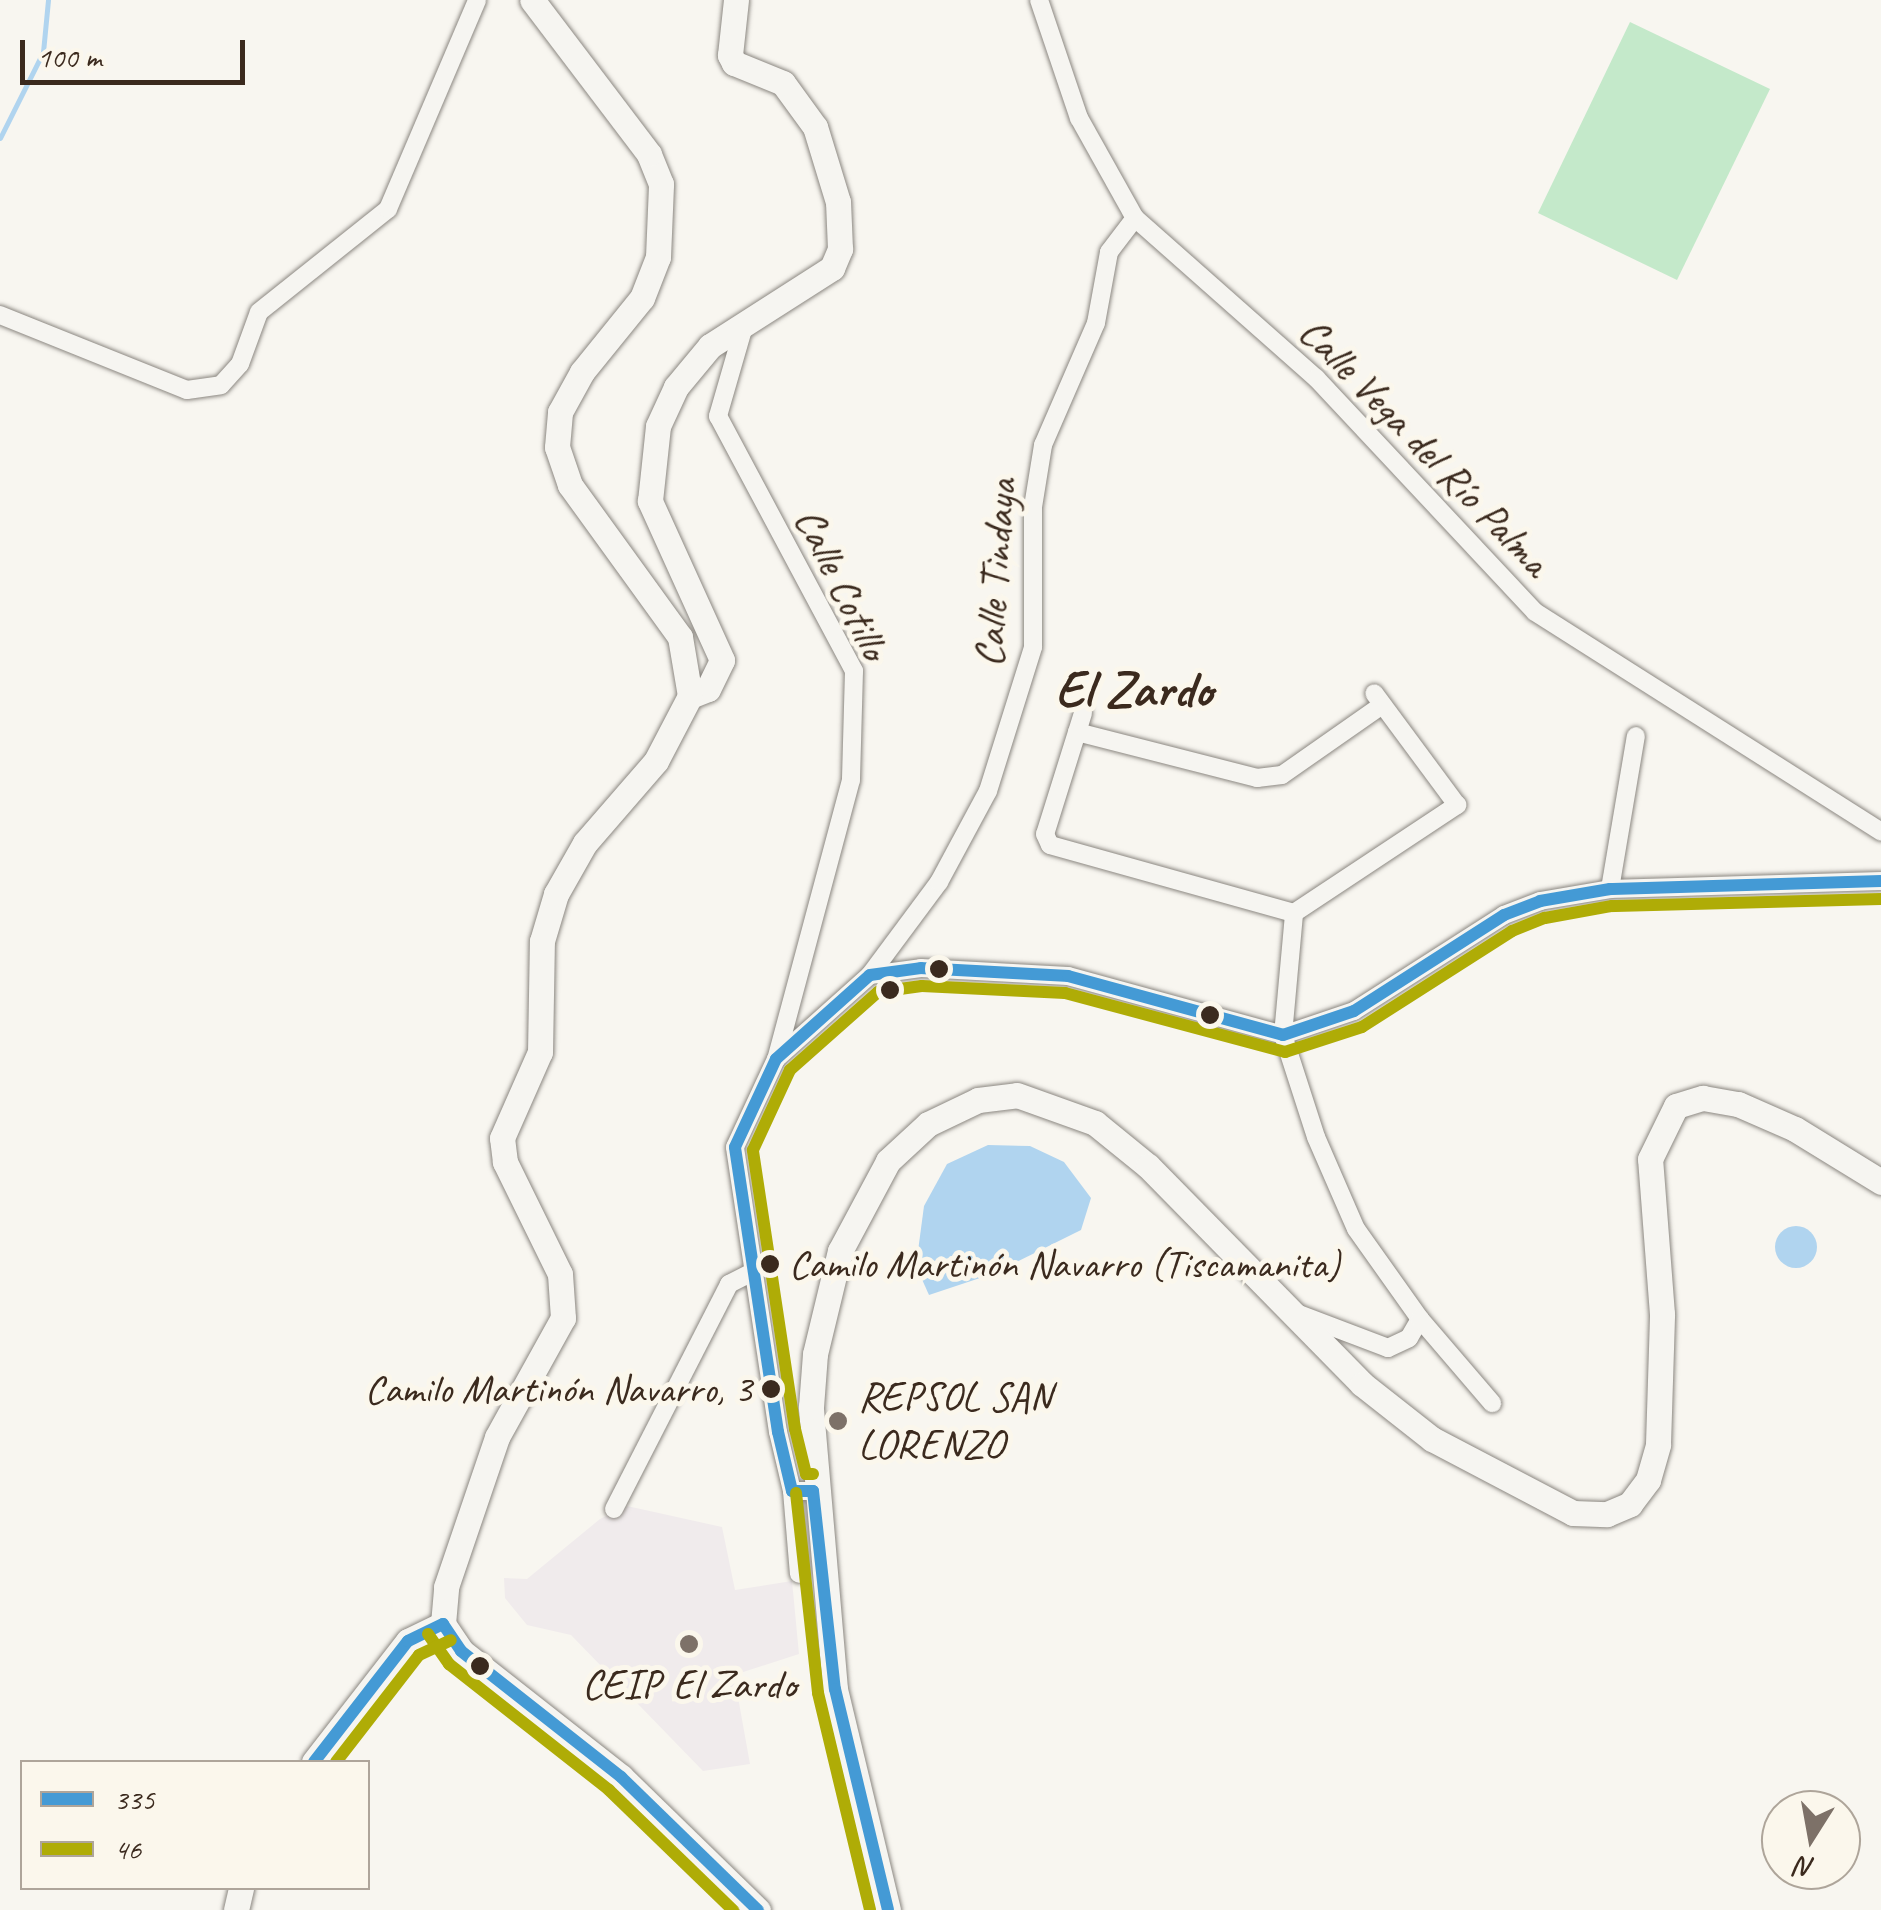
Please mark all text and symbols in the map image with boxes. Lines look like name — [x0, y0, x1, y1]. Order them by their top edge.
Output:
scale bar — [25, 20, 250, 82]
text: 100 m — [37, 38, 102, 76]
street label: Calle Vega del Río Palma — [1288, 307, 1560, 587]
street label: Calle Tindaya — [964, 478, 1028, 668]
street label: Calle Cotillo — [783, 500, 899, 668]
district label: El Zardo — [1055, 659, 1213, 721]
unlabelled marker — [929, 959, 949, 979]
unlabelled marker — [880, 980, 900, 1000]
unlabelled marker — [1200, 1005, 1220, 1025]
place label: Camilo Martinón Navarro (Tiscamanita) — [789, 1240, 1339, 1288]
marker: Camilo Martinón Navarro (Tiscamanita) — [760, 1254, 780, 1274]
place label: Camilo Martinón Navarro, 3 — [366, 1365, 752, 1413]
place label: REPSOL SAN LORENZO — [858, 1372, 1054, 1470]
marker: Camilo Martinón Navarro, 3 — [761, 1379, 781, 1399]
marker: REPSOL SAN LORENZO — [827, 1410, 849, 1432]
marker: CEIP El Zardo — [678, 1633, 700, 1655]
unlabelled marker — [470, 1656, 490, 1676]
place label: CEIP El Zardo — [582, 1660, 796, 1710]
legend — [20, 1760, 370, 1890]
text: 335 — [114, 1780, 155, 1818]
north arrow — [1761, 1790, 1861, 1890]
text: 46 — [114, 1830, 141, 1868]
text: N — [1794, 1849, 1817, 1887]

